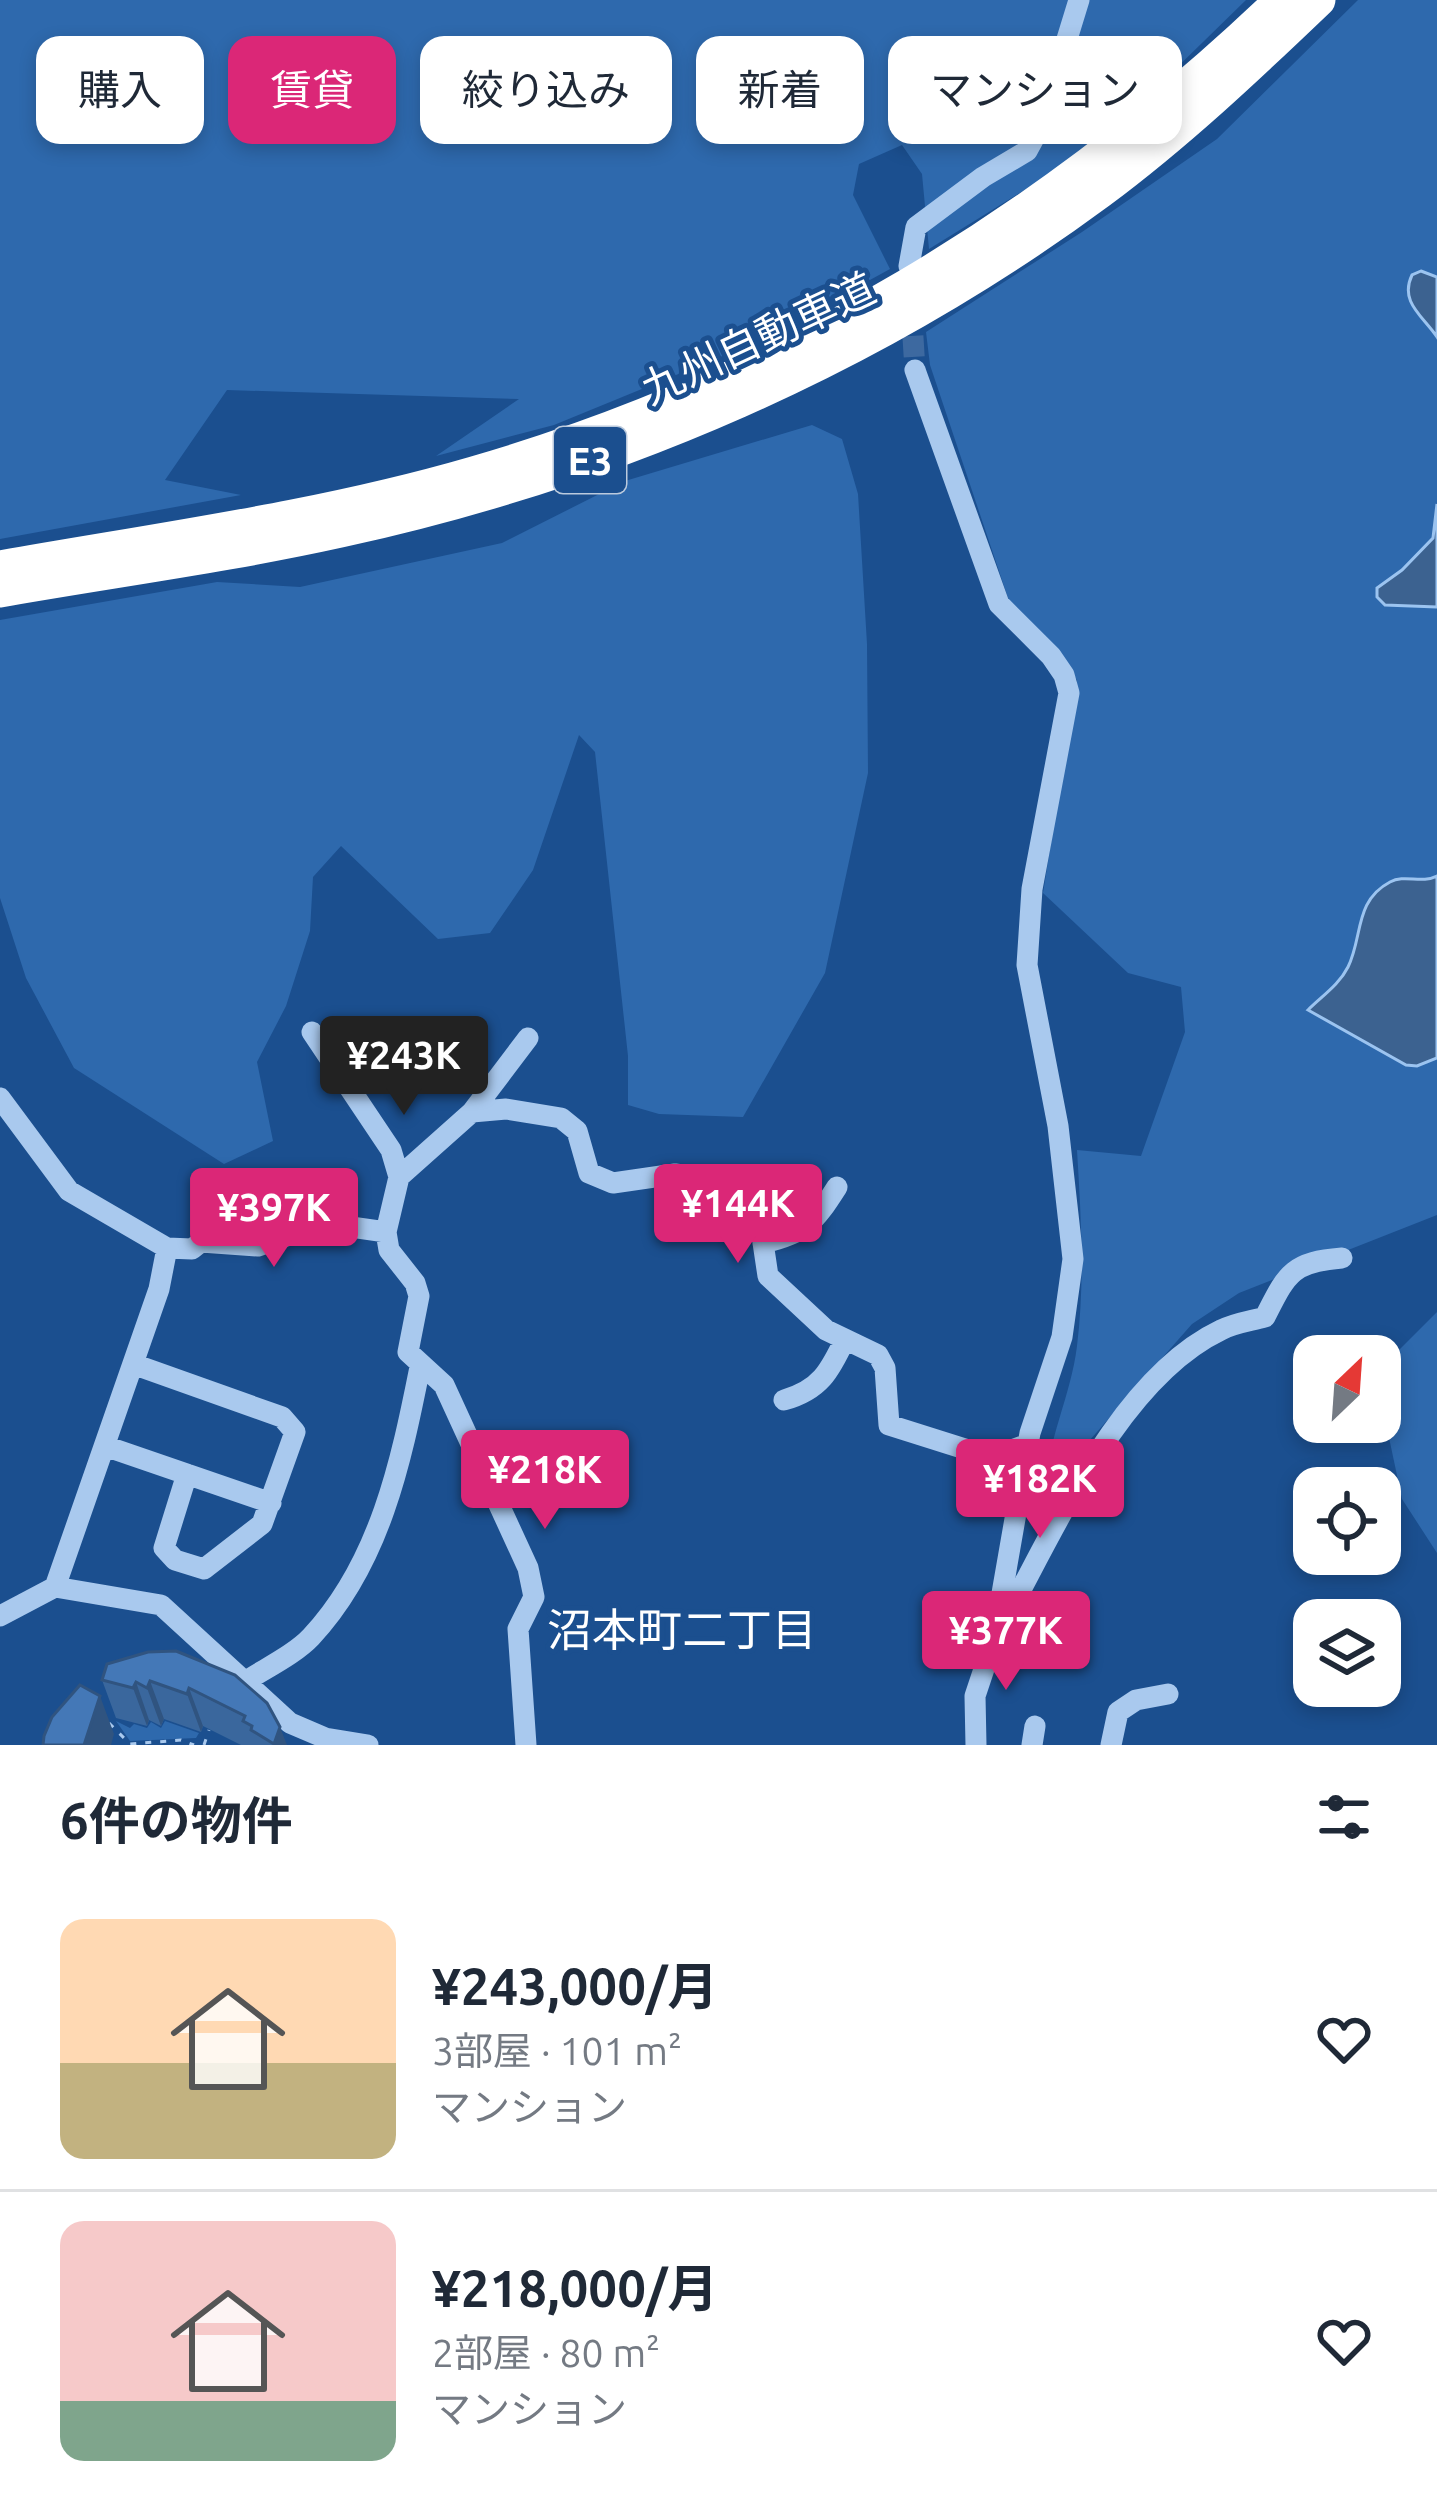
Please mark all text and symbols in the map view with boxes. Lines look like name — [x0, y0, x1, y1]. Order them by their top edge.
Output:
chip: 購入 — [36, 36, 204, 144]
chip: 賃貸 — [228, 36, 396, 144]
chip: 絞り込み — [420, 36, 672, 144]
chip: 新着 — [696, 36, 864, 144]
chip: マンション — [888, 36, 1182, 144]
street label: 九州自動車道 — [634, 263, 882, 413]
road number: E3 — [554, 427, 626, 493]
pin: ¥243K — [320, 1016, 488, 1118]
text: ¥243K — [347, 1033, 461, 1076]
pin: ¥144K — [654, 1164, 822, 1266]
pin: ¥397K — [190, 1168, 358, 1270]
text: ¥144K — [681, 1181, 795, 1224]
text: ¥397K — [217, 1185, 331, 1228]
north arrow — [1293, 1335, 1401, 1443]
map controls — [1293, 1335, 1401, 1707]
pin: ¥218K — [461, 1430, 629, 1532]
pin: ¥182K — [956, 1439, 1124, 1541]
text: ¥218K — [488, 1447, 602, 1490]
text: ¥182K — [983, 1456, 1097, 1499]
button: locate — [1293, 1467, 1401, 1575]
pin: ¥377K — [922, 1591, 1090, 1693]
button: layers — [1293, 1599, 1401, 1707]
district label: 沼本町二丁目 — [547, 1604, 817, 1655]
text: ¥377K — [949, 1608, 1063, 1651]
icon: filters — [1311, 1784, 1377, 1850]
text: 6件の物件 — [60, 1791, 293, 1849]
text: ¥243,000/月 — [432, 1957, 718, 2015]
icon: home — [156, 1967, 300, 2111]
icon: heart — [1311, 2006, 1377, 2072]
text: 3部屋 · 101 m² — [432, 2029, 682, 2072]
text: マンション — [432, 2085, 627, 2128]
text: ¥218,000/月 — [432, 2259, 718, 2317]
icon: home — [156, 2269, 300, 2413]
icon: heart — [1311, 2308, 1377, 2374]
text: 2部屋 · 80 m² — [432, 2331, 660, 2374]
text: マンション — [432, 2387, 627, 2430]

